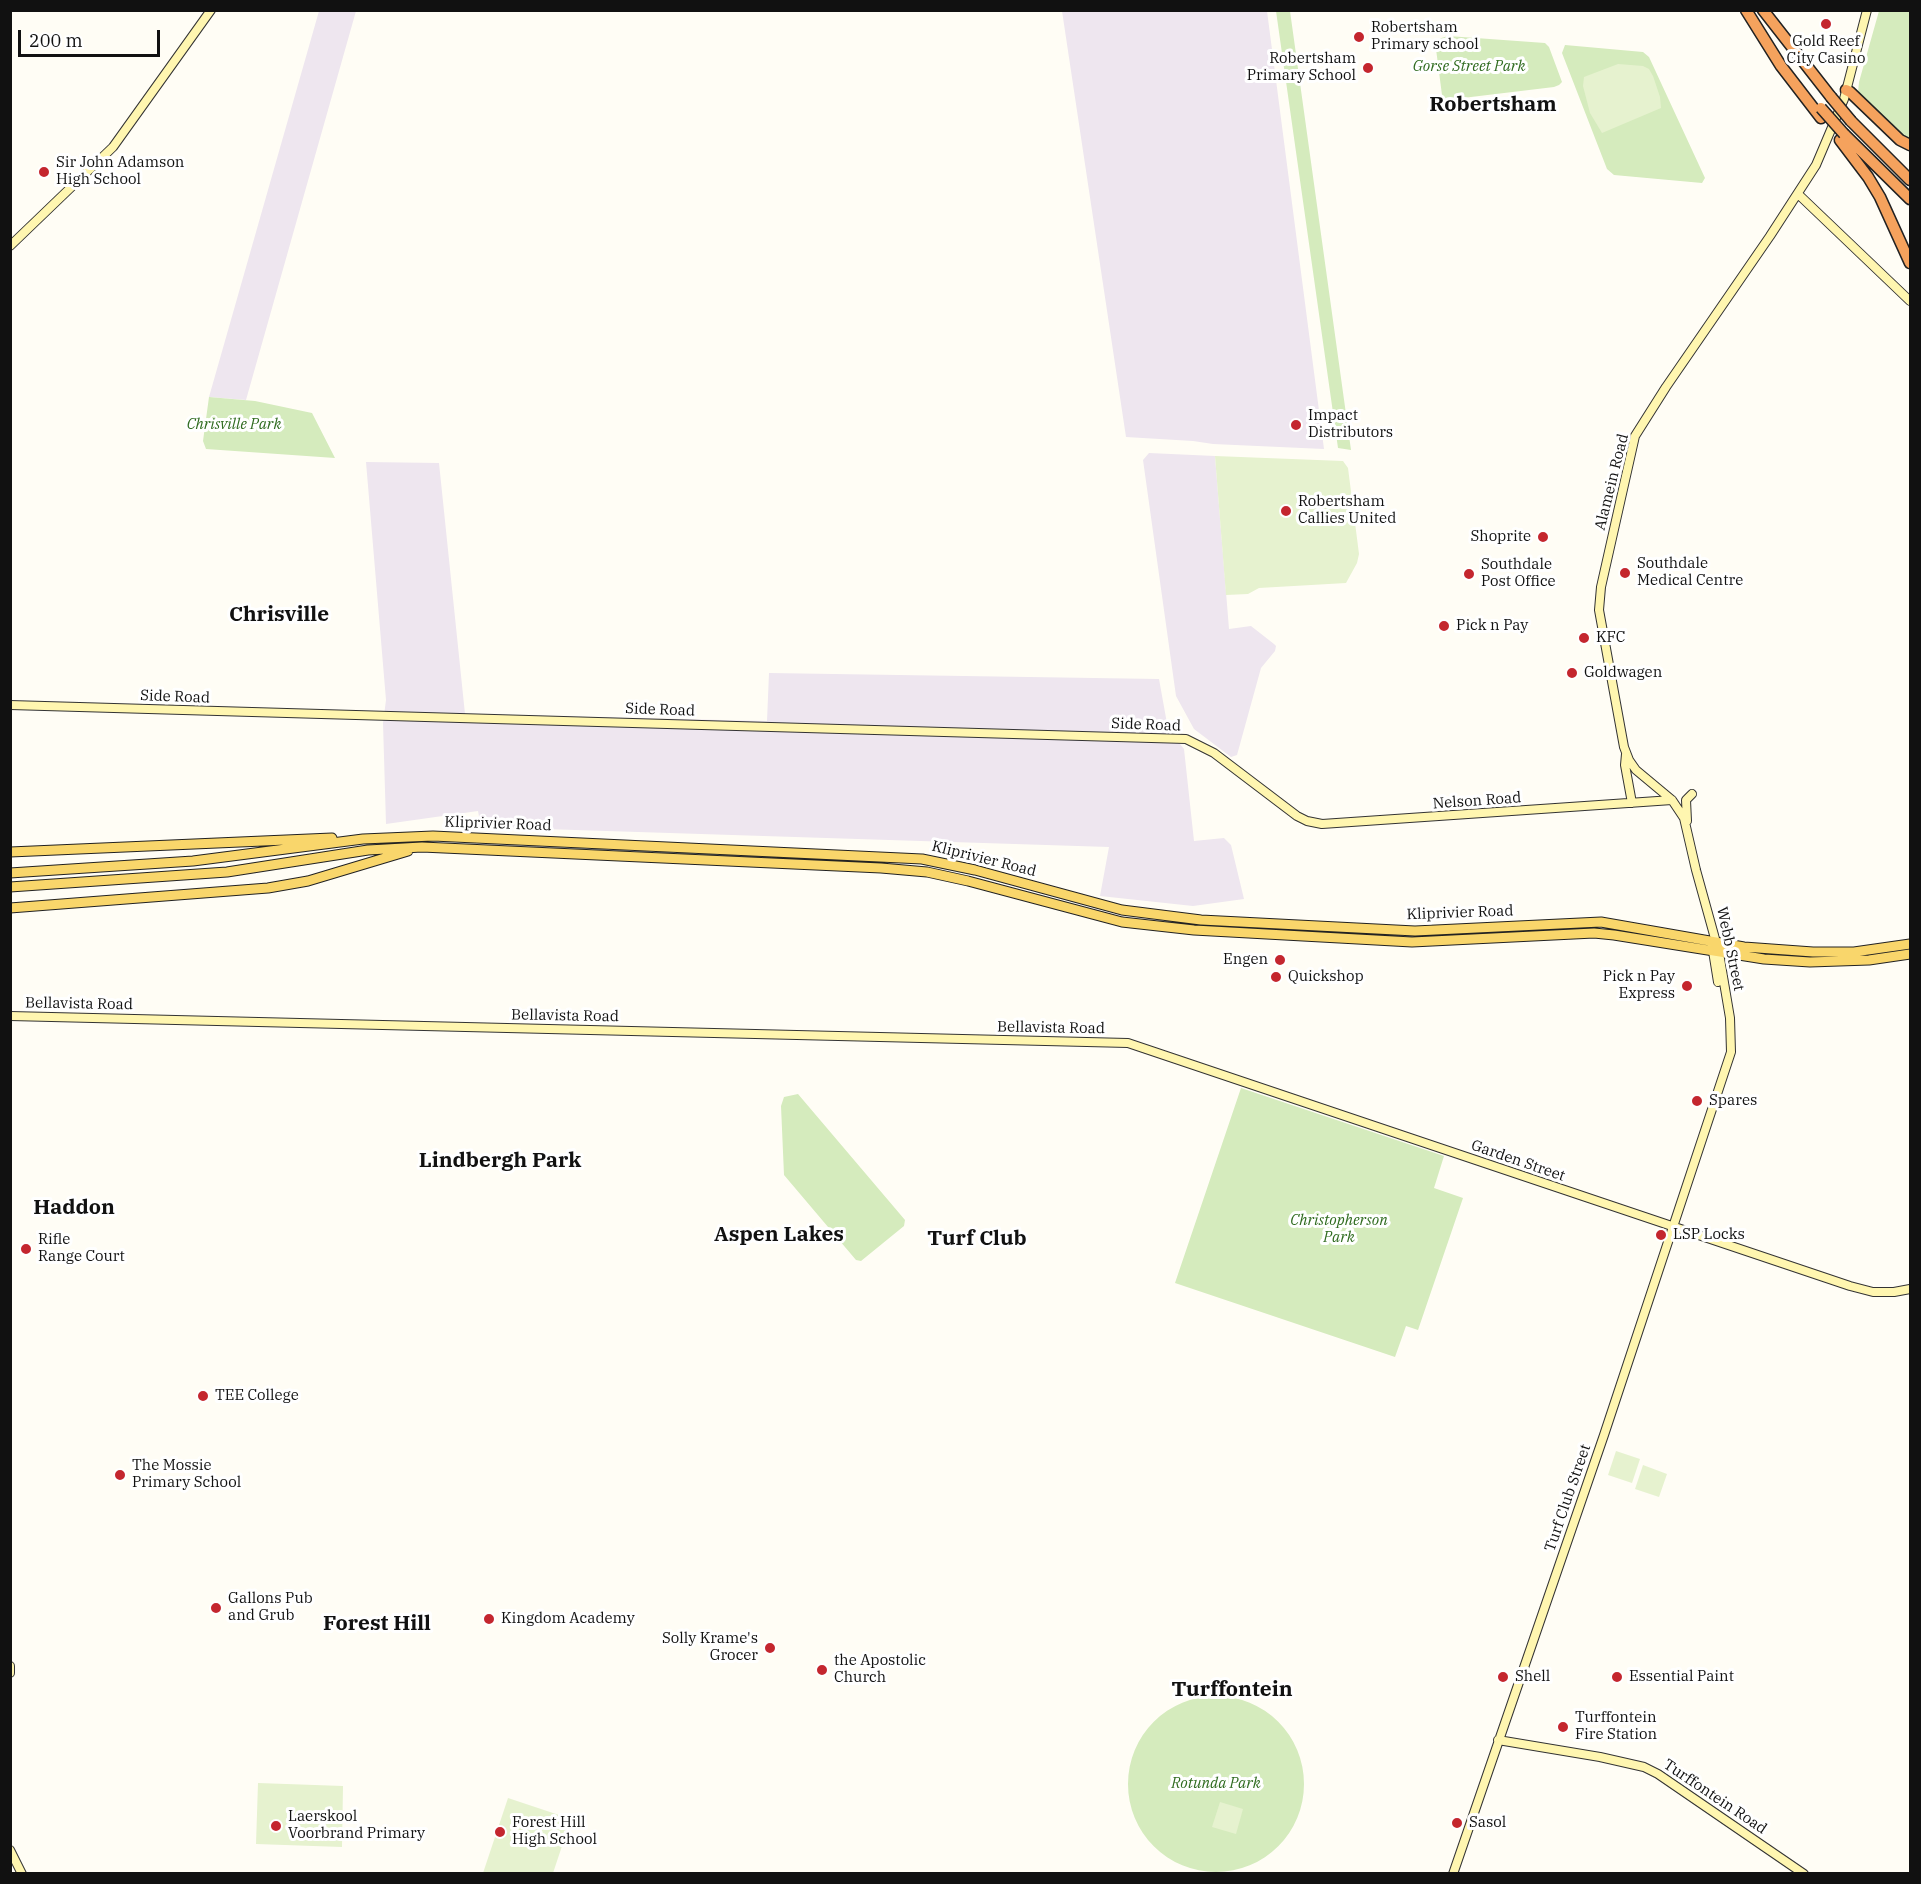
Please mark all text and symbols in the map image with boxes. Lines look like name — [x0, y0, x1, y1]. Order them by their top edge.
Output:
marker: Gold Reef City Casino — [1819, 17, 1833, 31]
scale bar — [21, 18, 164, 56]
place label: Robertsham Primary school — [1371, 19, 1479, 54]
text: 200 m — [29, 29, 83, 52]
marker: Robertsham Primary school — [1352, 30, 1366, 44]
place label: Gold Reef City Casino — [1786, 33, 1866, 68]
place label: Robertsham Primary School — [1247, 50, 1356, 85]
park label: Gorse Street Park — [1413, 58, 1525, 76]
marker: Robertsham Primary School — [1361, 61, 1375, 75]
district label: Robertsham — [1429, 92, 1557, 118]
place label: Sir John Adamson High School — [56, 154, 184, 189]
marker: Sir John Adamson High School — [37, 165, 51, 179]
place label: Impact Distributors — [1308, 407, 1393, 442]
park label: Chrisville Park — [187, 416, 281, 434]
marker: Impact Distributors — [1289, 418, 1303, 432]
street label: Alamein Road — [1591, 432, 1633, 532]
place label: Robertsham Callies United — [1298, 493, 1396, 528]
marker: Robertsham Callies United — [1279, 504, 1293, 518]
place label: Shoprite — [1470, 528, 1531, 546]
marker: Shoprite — [1536, 530, 1550, 544]
place label: Southdale Medical Centre — [1637, 555, 1743, 590]
place label: Southdale Post Office — [1481, 556, 1556, 591]
marker: Southdale Medical Centre — [1618, 566, 1632, 580]
marker: Southdale Post Office — [1462, 567, 1476, 581]
district label: Chrisville — [229, 602, 329, 628]
place label: Pick n Pay — [1456, 617, 1528, 635]
marker: Pick n Pay — [1437, 619, 1451, 633]
place label: KFC — [1596, 629, 1625, 647]
marker: KFC — [1577, 631, 1591, 645]
place label: Goldwagen — [1584, 664, 1662, 682]
marker: Goldwagen — [1565, 666, 1579, 680]
street label: Side Road — [140, 687, 210, 707]
street label: Side Road — [625, 700, 695, 720]
street label: Side Road — [1111, 715, 1181, 735]
street label: Nelson Road — [1432, 789, 1522, 813]
street label: Kliprivier Road — [444, 813, 552, 835]
street label: Kliprivier Road — [930, 837, 1038, 881]
street label: Kliprivier Road — [1406, 902, 1514, 924]
street label: Webb Street — [1712, 905, 1748, 993]
place label: Engen — [1223, 951, 1268, 969]
marker: Engen — [1273, 953, 1287, 967]
place label: Quickshop — [1288, 968, 1364, 986]
place label: Pick n Pay Express — [1603, 968, 1675, 1003]
marker: Quickshop — [1269, 970, 1283, 984]
marker: Pick n Pay Express — [1680, 979, 1694, 993]
street label: Bellavista Road — [25, 994, 133, 1014]
street label: Bellavista Road — [511, 1006, 619, 1026]
street label: Bellavista Road — [997, 1018, 1105, 1038]
place label: Spares — [1709, 1092, 1757, 1110]
marker: Spares — [1690, 1094, 1704, 1108]
street label: Garden Street — [1469, 1137, 1567, 1185]
district label: Lindbergh Park — [419, 1148, 581, 1174]
district label: Haddon — [33, 1195, 115, 1221]
park label: Christopherson Park — [1290, 1212, 1388, 1247]
district label: Aspen Lakes — [714, 1222, 844, 1248]
district label: Turf Club — [927, 1226, 1027, 1252]
place label: LSP Locks — [1673, 1226, 1745, 1244]
marker: LSP Locks — [1654, 1228, 1668, 1242]
place label: Rifle Range Court — [38, 1231, 125, 1266]
marker: Rifle Range Court — [19, 1242, 33, 1256]
place label: TEE College — [215, 1387, 299, 1405]
marker: TEE College — [196, 1389, 210, 1403]
street label: Turf Club Street — [1541, 1442, 1595, 1554]
place label: The Mossie Primary School — [132, 1457, 241, 1492]
marker: The Mossie Primary School — [113, 1468, 127, 1482]
place label: Gallons Pub and Grub — [228, 1590, 313, 1625]
marker: Gallons Pub and Grub — [209, 1601, 223, 1615]
place label: Kingdom Academy — [501, 1610, 635, 1628]
district label: Forest Hill — [323, 1611, 431, 1637]
marker: Kingdom Academy — [482, 1612, 496, 1626]
place label: Solly Krame's Grocer — [662, 1630, 758, 1665]
marker: Solly Krame's Grocer — [763, 1641, 777, 1655]
place label: the Apostolic Church — [834, 1652, 926, 1687]
marker: the Apostolic Church — [815, 1663, 829, 1677]
place label: Shell — [1515, 1668, 1550, 1686]
place label: Essential Paint — [1629, 1668, 1734, 1686]
marker: Shell — [1496, 1670, 1510, 1684]
marker: Essential Paint — [1610, 1670, 1624, 1684]
district label: Turffontein — [1171, 1677, 1293, 1703]
place label: Turffontein Fire Station — [1575, 1709, 1657, 1744]
marker: Turffontein Fire Station — [1556, 1720, 1570, 1734]
street label: Turffontein Road — [1660, 1756, 1770, 1838]
park label: Rotunda Park — [1171, 1775, 1261, 1793]
place label: Laerskool Voorbrand Primary — [288, 1808, 425, 1843]
place label: Forest Hill High School — [512, 1814, 597, 1849]
place label: Sasol — [1469, 1814, 1506, 1832]
marker: Sasol — [1450, 1816, 1464, 1830]
marker: Laerskool Voorbrand Primary — [269, 1819, 283, 1833]
marker: Forest Hill High School — [493, 1825, 507, 1839]

